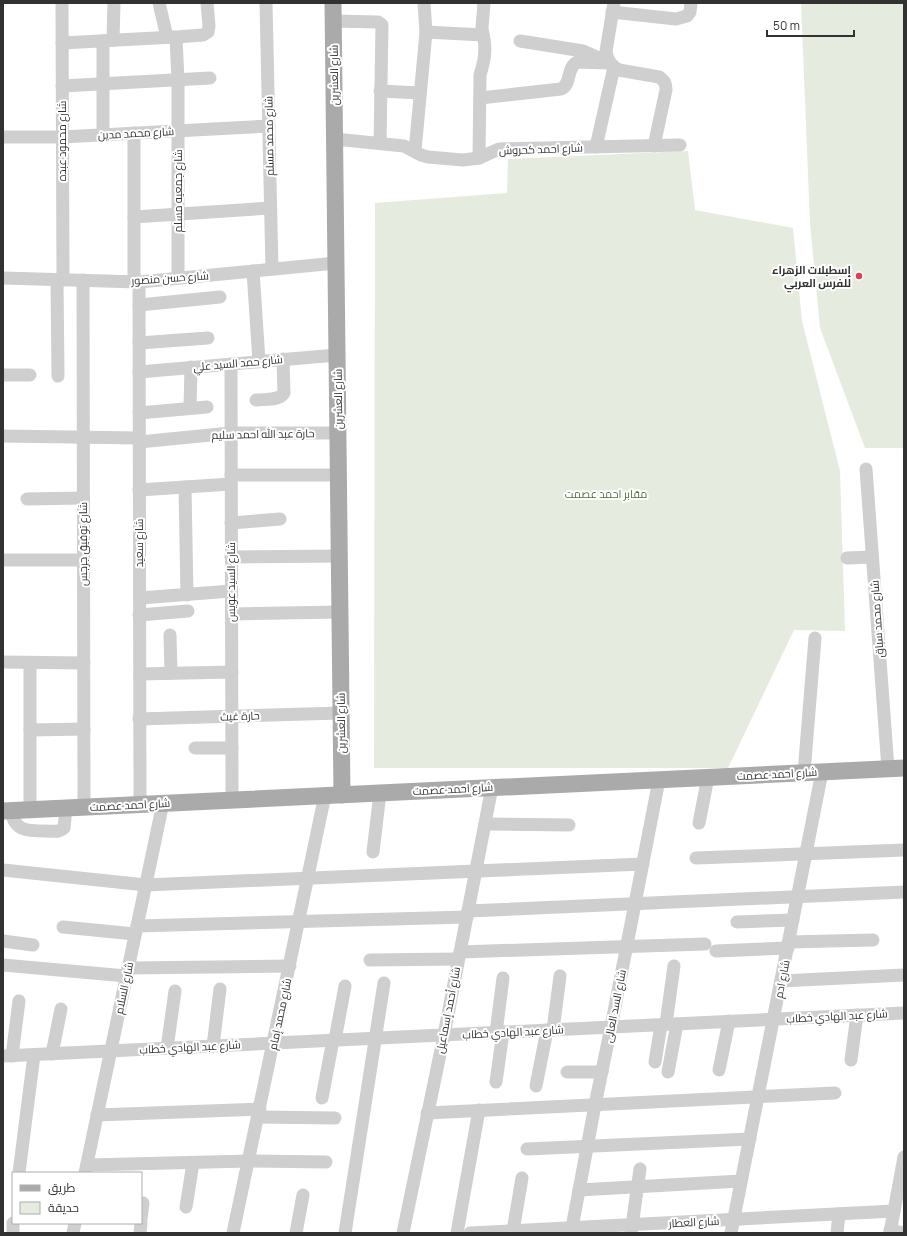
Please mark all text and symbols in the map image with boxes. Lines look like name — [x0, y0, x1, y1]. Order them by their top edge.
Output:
scale bar — [767, 12, 854, 38]
text: 50 m — [773, 17, 800, 34]
street label: شارع العشرين — [325, 45, 343, 105]
street label: شارع محمد مسلم — [260, 96, 278, 176]
street label: شارع محمود عبده — [54, 101, 70, 181]
street label: شارع محمد مدين — [97, 123, 175, 143]
street label: شارع احمد كحروش — [499, 140, 583, 158]
street label: شارع جمعيه مسلم — [170, 150, 186, 232]
place label: إسطبلات الزهراء للفرس العربي — [772, 262, 852, 293]
street label: شارع حسن منصور — [130, 267, 209, 289]
marker: إسطبلات الزهراء للفرس العربي — [854, 271, 864, 281]
street label: شارع حمد السيد علي — [192, 351, 284, 376]
street label: شارع العشرين — [329, 369, 347, 429]
street label: حارة عبد الله احمد سليم — [211, 425, 315, 443]
park label: مقابر احمد عصمت — [565, 486, 647, 501]
street label: شارع توفيق جرجس — [75, 502, 91, 586]
street label: شارع سعيد — [131, 519, 147, 567]
street label: شارع السيد عويس — [223, 542, 239, 622]
street label: شارع محمد سباق — [866, 580, 888, 658]
street label: شارع العشرين — [332, 693, 350, 753]
street label: حارة غيث — [220, 707, 260, 724]
street label: شارع احمد عصمت — [736, 764, 818, 784]
street label: شارع احمد عصمت — [412, 779, 494, 799]
street label: شارع احمد عصمت — [89, 795, 171, 815]
street label: شارع ادم — [770, 958, 794, 1000]
street label: شارع السلام — [111, 960, 137, 1016]
street label: شارع أحمد إسماعيل — [432, 965, 464, 1055]
street label: شارع السد العالى — [600, 968, 630, 1044]
street label: شارع محمد إمام — [265, 977, 295, 1051]
street label: شارع عبد الهادي خطاب — [786, 1005, 888, 1028]
street label: شارع عبد الهادي خطاب — [462, 1021, 564, 1044]
street label: شارع عبد الهادي خطاب — [139, 1036, 241, 1059]
legend — [12, 1172, 142, 1224]
text: طريق — [48, 1179, 76, 1196]
text: حديقة — [48, 1199, 79, 1216]
street label: شارع العطار — [667, 1213, 720, 1231]

